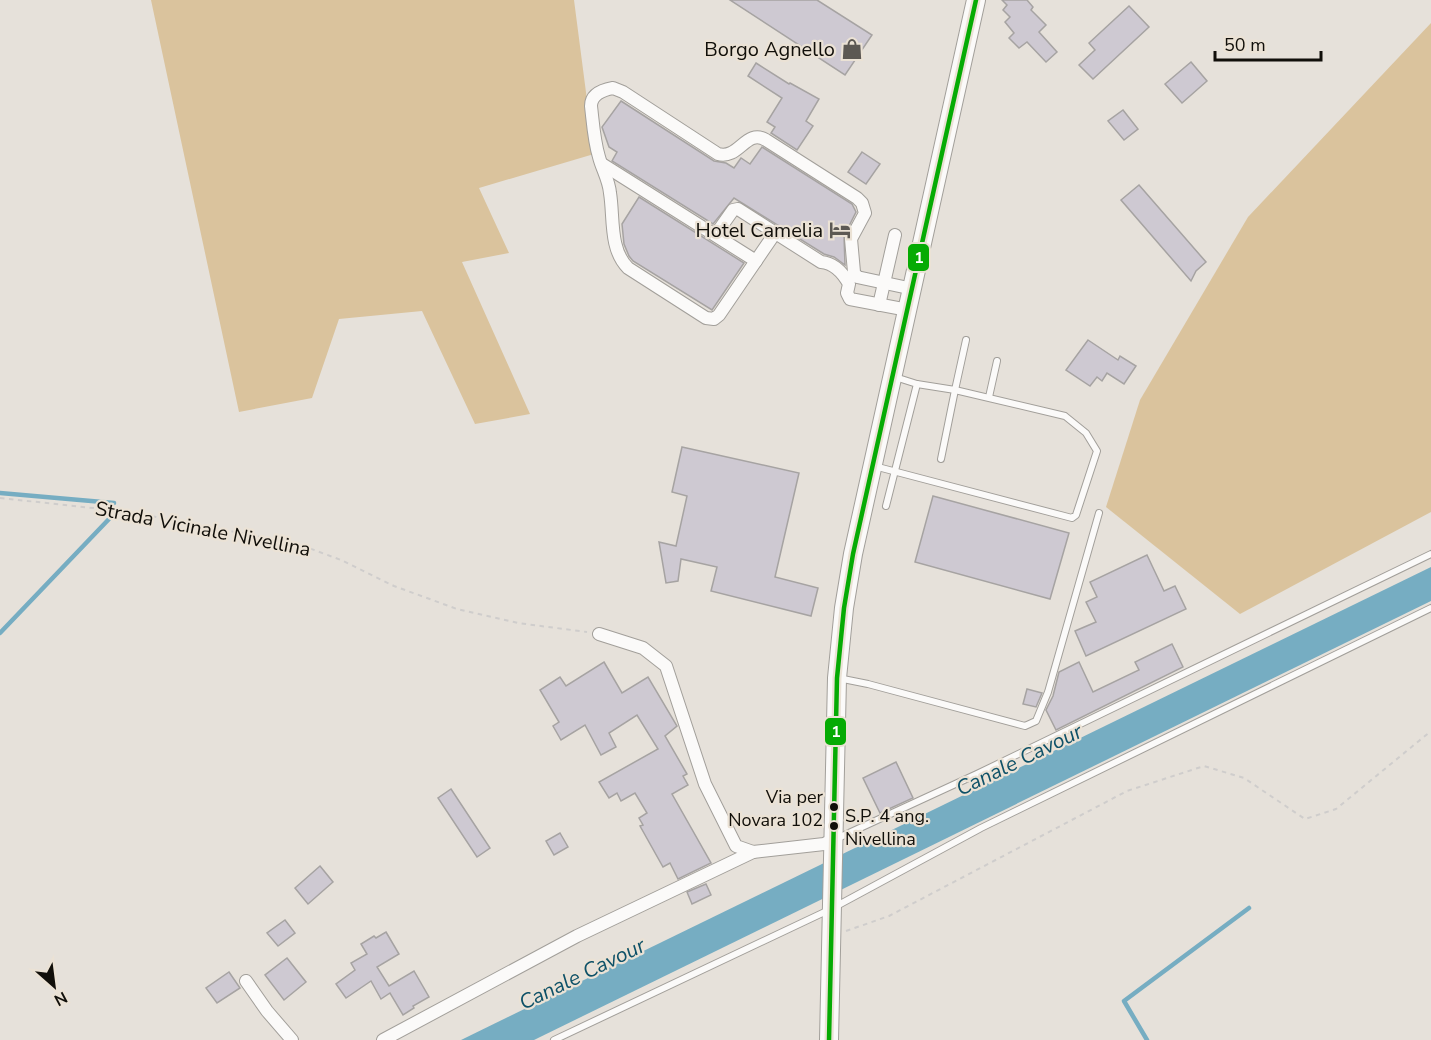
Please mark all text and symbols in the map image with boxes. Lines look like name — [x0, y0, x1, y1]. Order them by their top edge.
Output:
scale bar — [1215, 24, 1322, 62]
text: 50 m — [1224, 33, 1266, 57]
place label: Borgo Agnello — [704, 36, 835, 63]
shop icon: Borgo Agnello — [840, 37, 864, 61]
place label: Hotel Camelia — [696, 217, 823, 244]
hotel icon: Hotel Camelia — [828, 218, 852, 242]
line badge: 1 — [907, 243, 930, 272]
text: 1 — [914, 247, 924, 269]
street label: Strada Vicinale Nivellina — [93, 495, 313, 563]
line badge: 1 — [824, 717, 847, 746]
water label: Canale Cavour — [951, 717, 1087, 803]
text: 1 — [831, 721, 841, 743]
place label: Via per Novara 102 — [728, 785, 824, 832]
marker: Via per Novara 102 — [828, 801, 840, 813]
place label: S.P. 4 ang. Nivellina — [845, 804, 929, 851]
marker: S.P. 4 ang. Nivellina — [828, 820, 840, 832]
water label: Canale Cavour — [514, 931, 650, 1017]
north arrow — [24, 956, 84, 1016]
text: N — [50, 986, 71, 1011]

